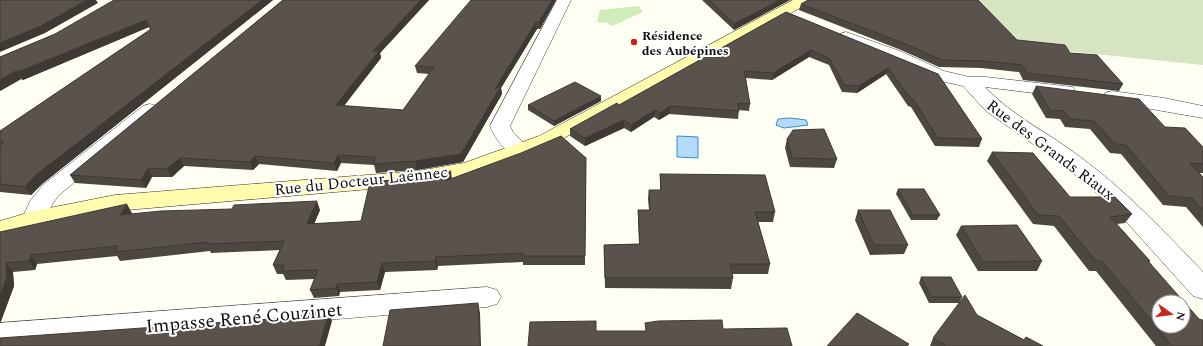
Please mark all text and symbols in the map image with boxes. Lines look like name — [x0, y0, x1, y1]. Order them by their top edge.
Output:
place label: Résidence des Aubépines — [642, 26, 729, 61]
marker: Résidence des Aubépines — [629, 37, 639, 47]
street label: Rue des Grands Riaux — [981, 94, 1120, 206]
street label: Rue du Docteur Laënnec — [273, 160, 449, 202]
north arrow — [1151, 294, 1191, 334]
street label: Impasse René Couzinet — [144, 295, 344, 342]
text: N — [1171, 310, 1190, 323]

